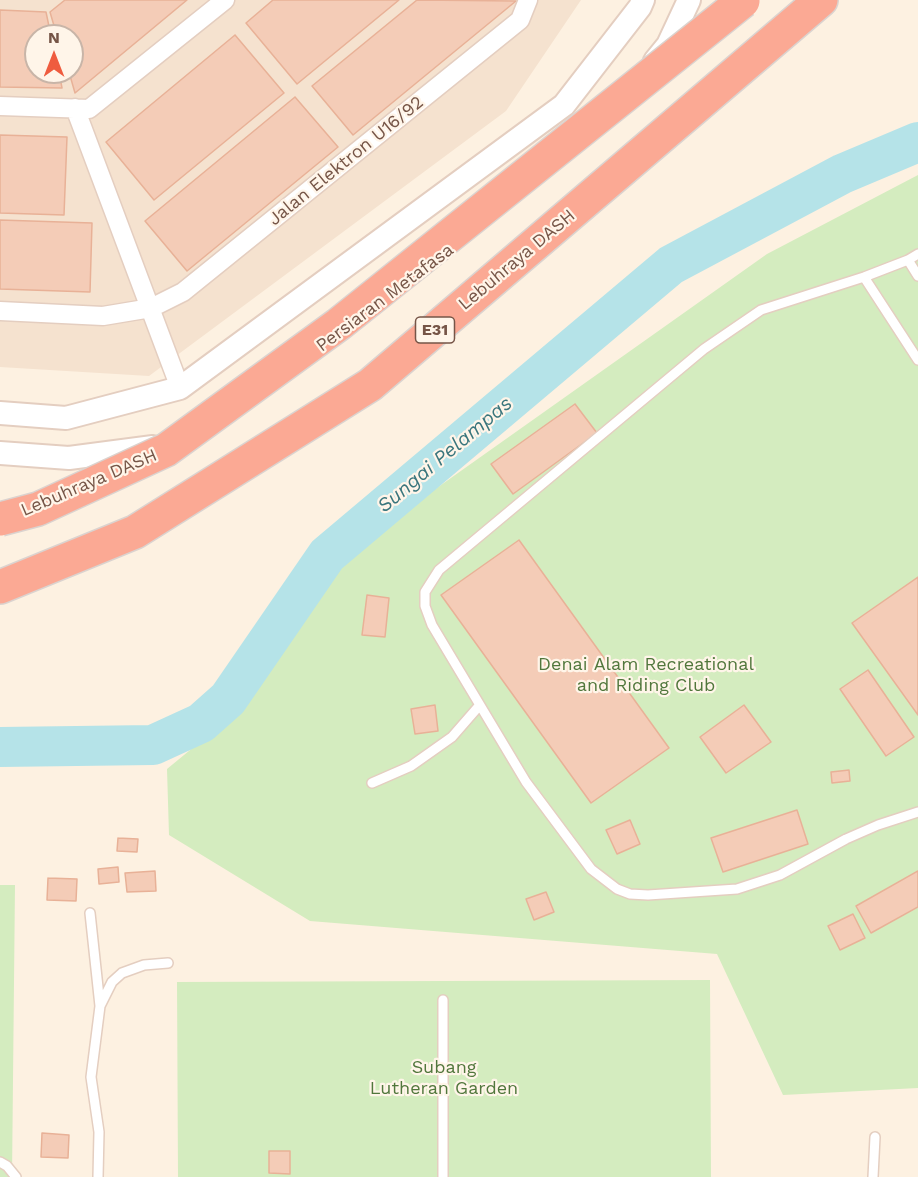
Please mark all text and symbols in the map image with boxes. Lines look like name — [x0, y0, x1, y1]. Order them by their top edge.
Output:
north arrow — [24, 24, 84, 84]
text: N — [48, 28, 60, 47]
street label: Jalan Elektron U16/92 — [264, 92, 428, 230]
street label: Lebuhraya DASH — [454, 205, 580, 315]
street label: Persiaran Metafasa — [312, 239, 458, 357]
road number: E31 — [416, 317, 454, 343]
water label: Sungai Pelampas — [373, 392, 517, 518]
street label: Lebuhraya DASH — [18, 445, 160, 521]
park label: Denai Alam Recreational and Riding Club — [538, 654, 754, 696]
park label: Subang Lutheran Garden — [370, 1057, 518, 1100]

